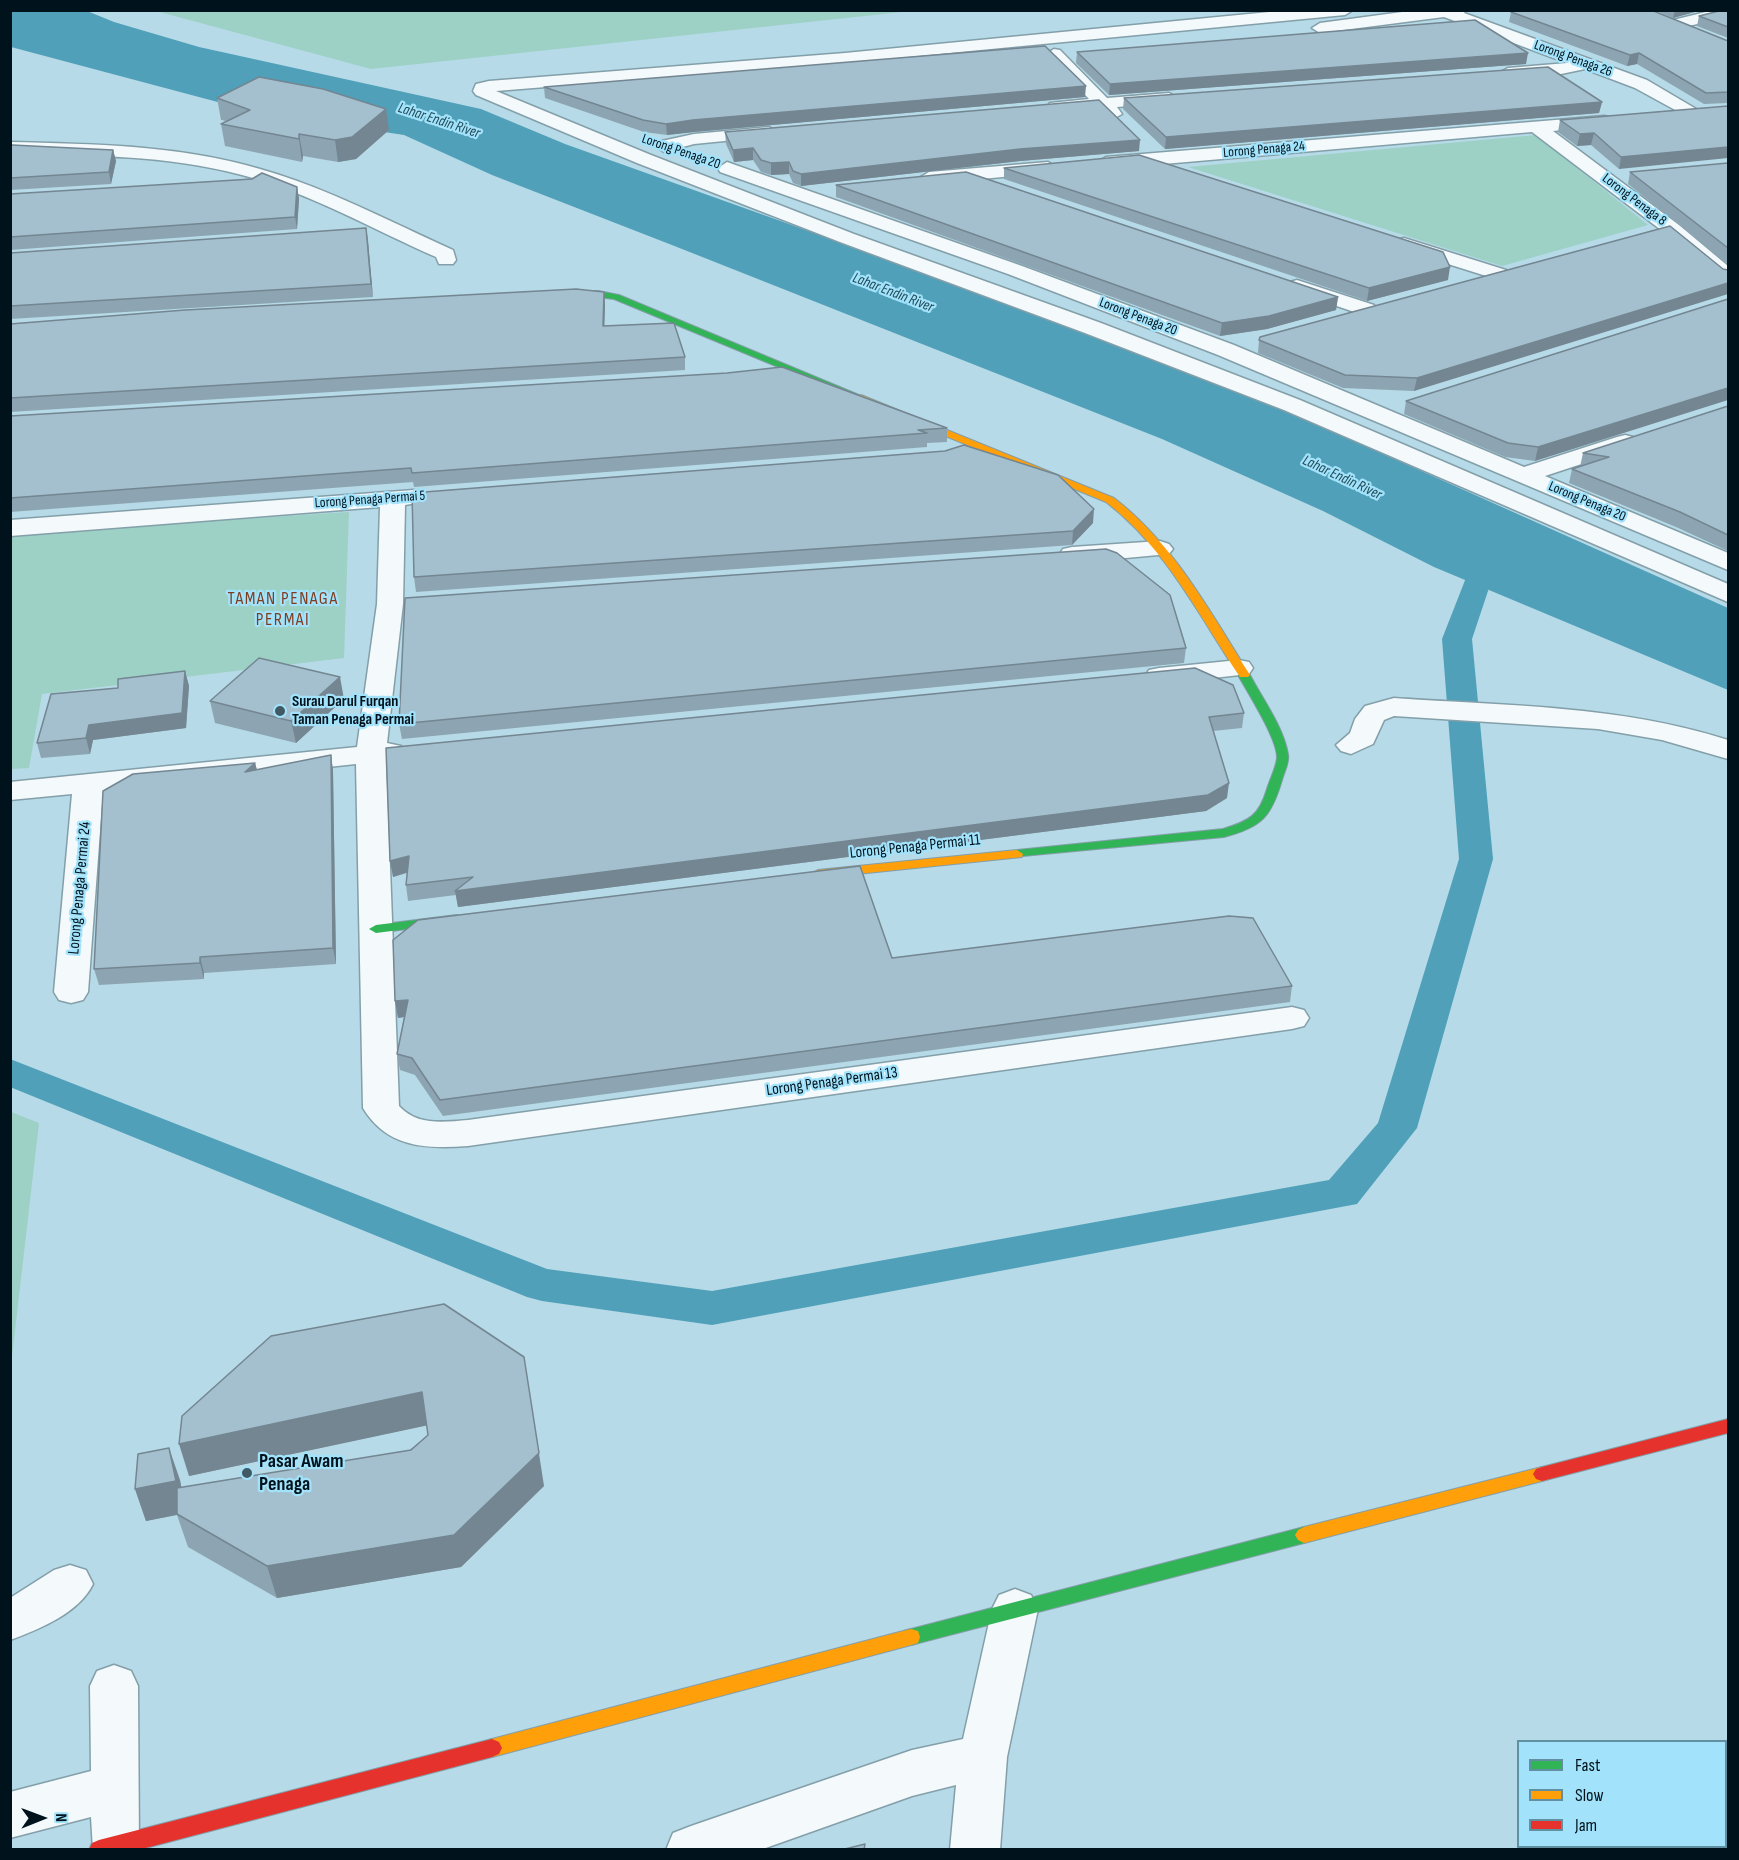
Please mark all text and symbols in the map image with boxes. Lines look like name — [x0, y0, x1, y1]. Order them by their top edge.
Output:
street label: Lorong Penaga 26 — [1532, 37, 1614, 81]
water label: Lahar Endin River — [396, 99, 482, 143]
street label: Lorong Penaga 20 — [639, 131, 723, 173]
street label: Lorong Penaga 24 — [1223, 138, 1305, 162]
street label: Lorong Penaga 8 — [1598, 170, 1670, 230]
water label: Lahar Endin River — [850, 269, 936, 317]
street label: Lorong Penaga 20 — [1097, 294, 1179, 340]
water label: Lahar Endin River — [1300, 452, 1384, 504]
street label: Lorong Penaga 20 — [1546, 478, 1628, 526]
street label: Lorong Penaga Permai 5 — [314, 488, 426, 512]
district label: TAMAN PENAGA PERMAI — [227, 588, 339, 630]
place label: Surau Darul Furqan Taman Penaga Permai — [292, 692, 414, 730]
marker: Surau Darul Furqan Taman Penaga Permai — [273, 704, 287, 718]
street label: Lorong Penaga Permai 24 — [65, 821, 95, 955]
street label: Lorong Penaga Permai 11 — [849, 831, 981, 863]
street label: Lorong Penaga Permai 13 — [765, 1063, 899, 1101]
place label: Pasar Awam Penaga — [259, 1450, 344, 1497]
marker: Pasar Awam Penaga — [240, 1466, 254, 1480]
legend — [1517, 1740, 1727, 1848]
text: Fast — [1575, 1755, 1600, 1776]
text: Slow — [1575, 1785, 1604, 1806]
north arrow — [12, 1788, 72, 1848]
text: N — [51, 1813, 70, 1822]
text: Jam — [1575, 1815, 1597, 1836]

